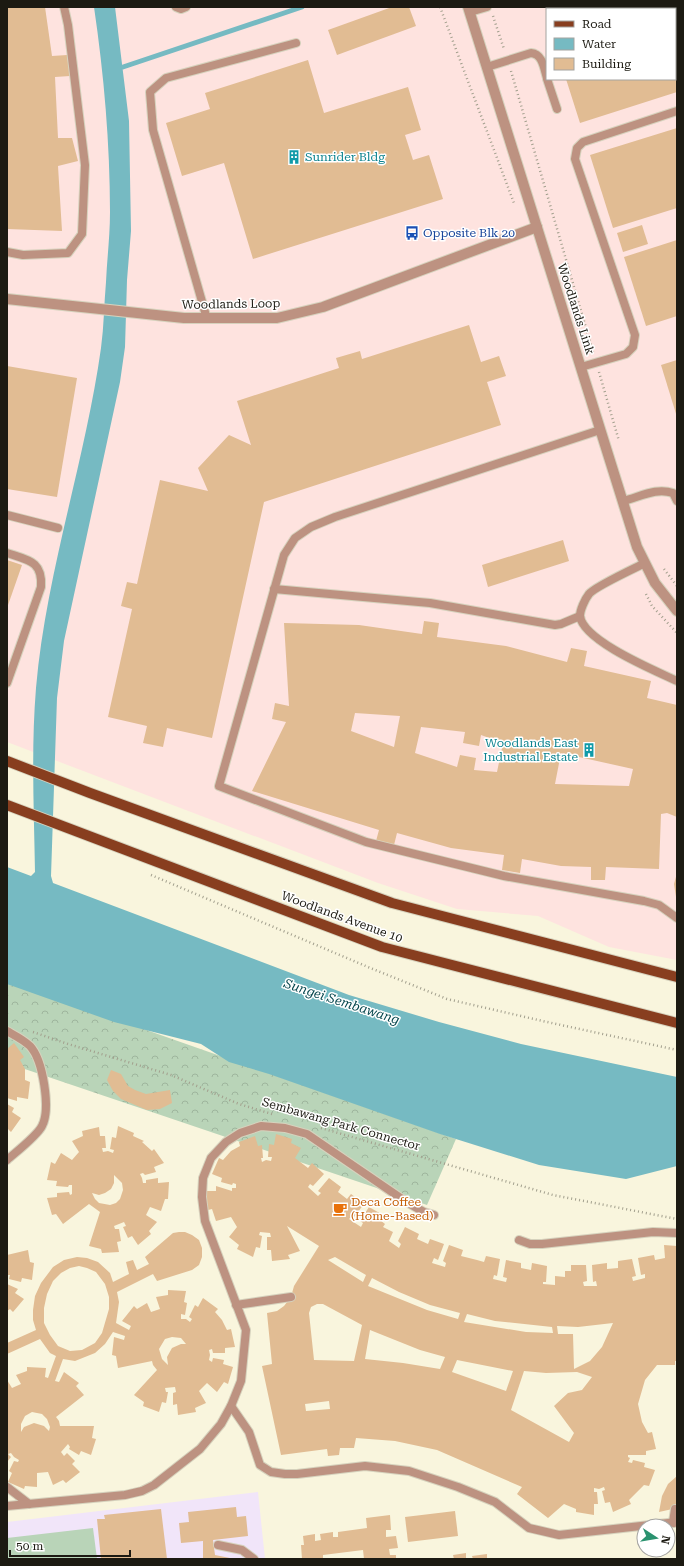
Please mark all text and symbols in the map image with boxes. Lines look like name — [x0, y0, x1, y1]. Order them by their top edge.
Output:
legend — [546, 8, 676, 80]
text: Road — [582, 17, 612, 31]
text: Water — [582, 37, 616, 51]
text: Building — [582, 57, 631, 71]
building icon: Sunrider Bldg — [286, 149, 302, 165]
place label: Sunrider Bldg — [305, 150, 385, 164]
bus stop icon: Opposite Blk 20 — [404, 225, 420, 241]
place label: Opposite Blk 20 — [423, 226, 515, 240]
street label: Woodlands Link — [555, 262, 597, 357]
street label: Woodlands Loop — [182, 296, 281, 312]
place label: Woodlands East Industrial Estate — [483, 736, 579, 764]
building icon: Woodlands East Industrial Estate — [581, 742, 597, 758]
street label: Woodlands Avenue 10 — [279, 889, 405, 946]
water label: Sungei Sembawang — [281, 975, 402, 1027]
street label: Sembawang Park Connector — [260, 1095, 422, 1153]
place label: Deca Coffee (Home-Based) — [351, 1195, 433, 1223]
cafe icon: Deca Coffee (Home-Based) — [332, 1201, 348, 1217]
north arrow — [636, 1518, 676, 1558]
scale bar — [10, 1532, 130, 1558]
text: N — [658, 1534, 673, 1546]
text: 50 m — [16, 1539, 43, 1553]

